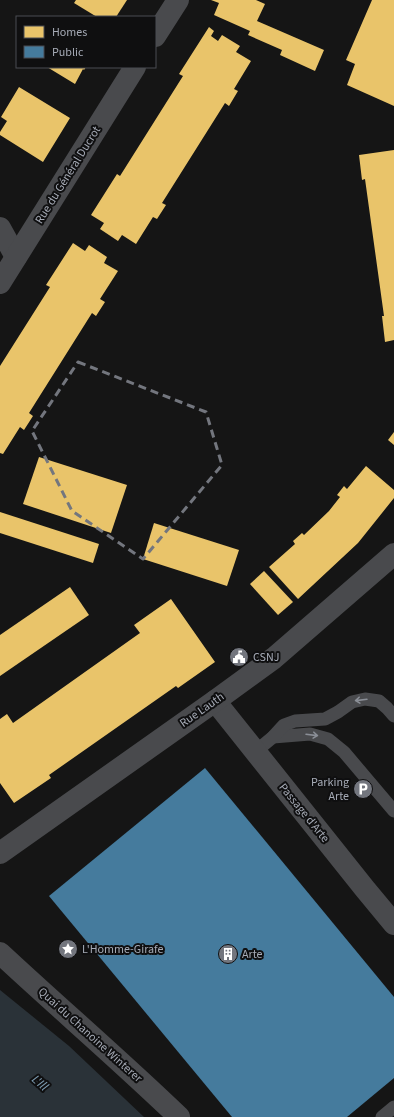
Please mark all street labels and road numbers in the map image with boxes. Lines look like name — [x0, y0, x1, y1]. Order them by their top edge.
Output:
street label: Rue du Général Ducrot — [31, 123, 105, 227]
street label: Rue Lauth — [176, 688, 228, 732]
street label: Passage d'Arte — [275, 780, 333, 846]
street label: Quai du Chanoine Winterer — [34, 984, 146, 1087]

